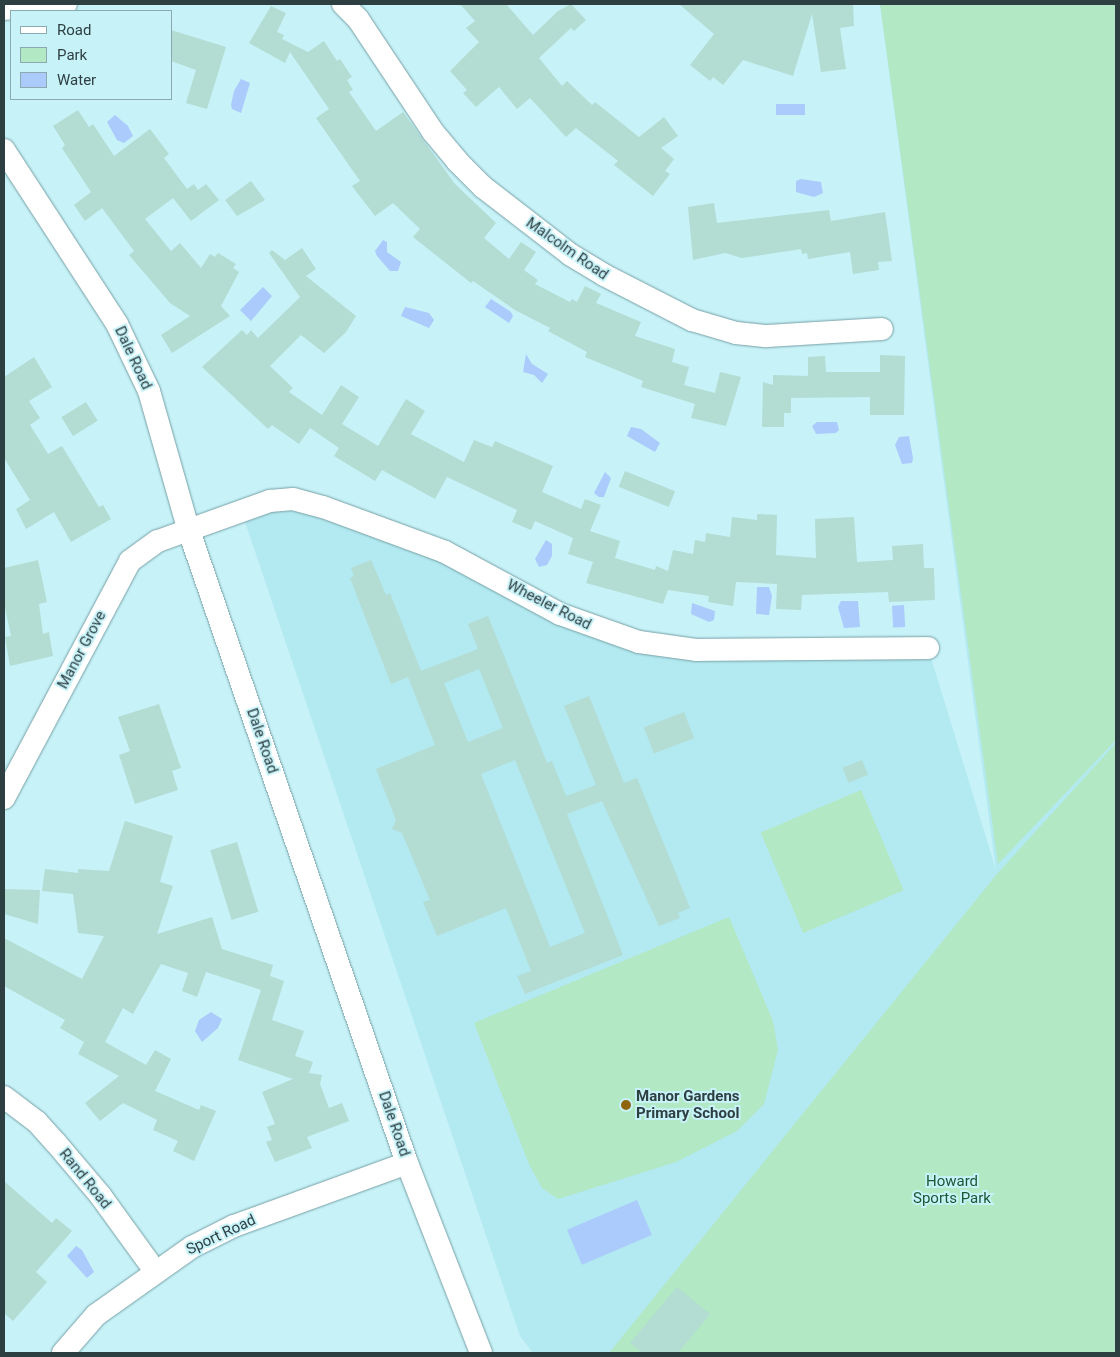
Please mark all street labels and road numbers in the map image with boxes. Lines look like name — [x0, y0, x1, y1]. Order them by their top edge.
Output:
street label: Malcolm Road — [522, 214, 612, 284]
street label: Dale Road — [111, 323, 155, 393]
street label: Wheeler Road — [504, 576, 594, 634]
street label: Manor Grove — [54, 608, 110, 692]
street label: Dale Road — [242, 706, 282, 776]
street label: Dale Road — [374, 1089, 414, 1159]
street label: Rand Road — [55, 1145, 115, 1213]
street label: Sport Road — [183, 1211, 259, 1259]

